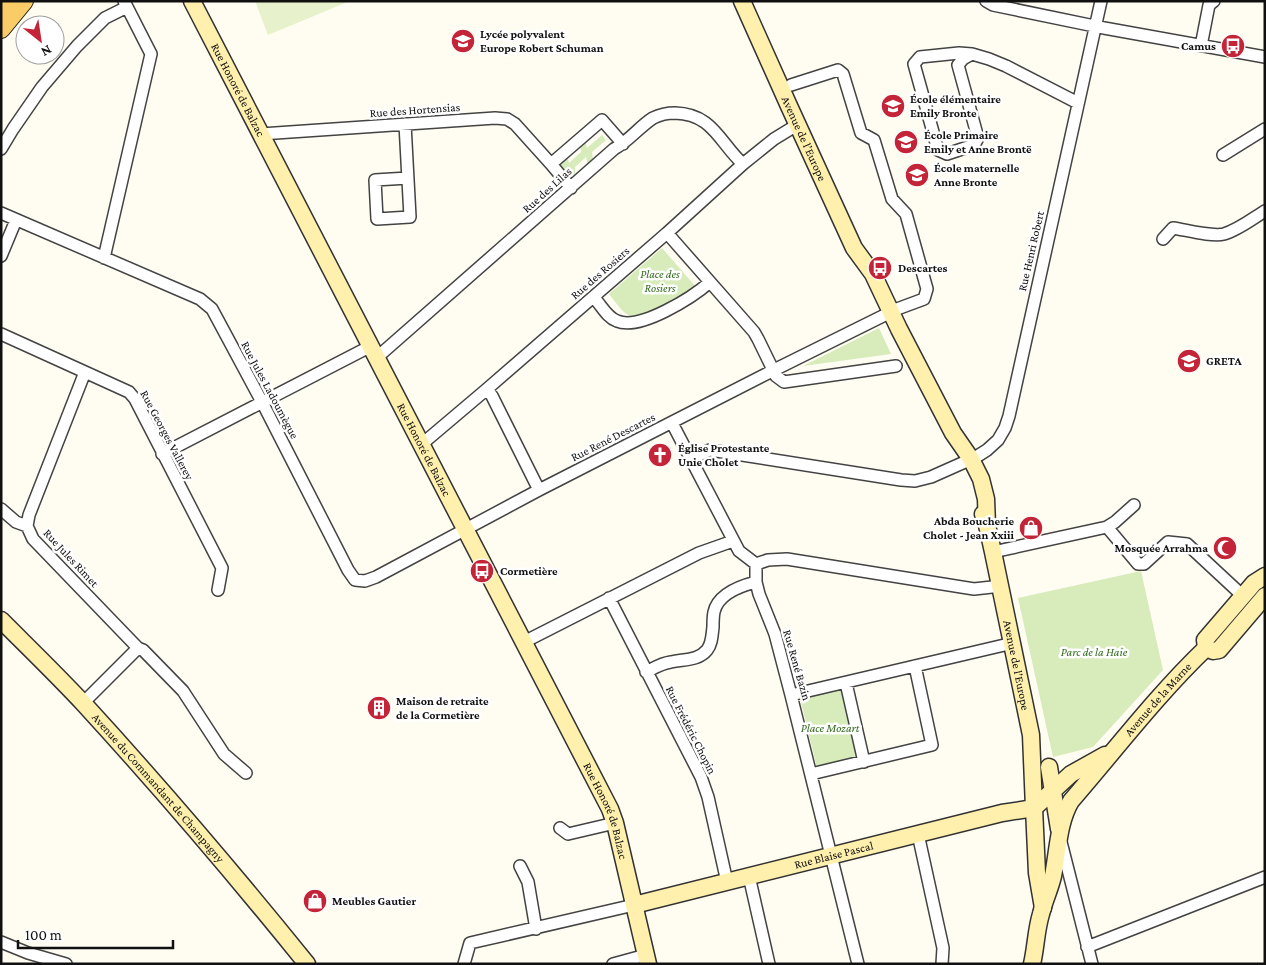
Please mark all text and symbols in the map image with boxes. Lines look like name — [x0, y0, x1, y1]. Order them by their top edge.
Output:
north arrow — [15, 15, 65, 65]
place label: Lycée polyvalent Europe Robert Schuman — [480, 27, 604, 55]
school or university icon: Lycée polyvalent Europe Robert Schuman — [450, 28, 476, 54]
bus stop icon: Camus — [1220, 33, 1246, 59]
place label: Camus — [1181, 39, 1216, 53]
street label: Rue Honoré de Balzac — [208, 41, 268, 139]
text: N — [38, 42, 55, 61]
place label: École élémentaire Emily Bronte — [910, 92, 1001, 120]
school or university icon: École élémentaire Emily Bronte — [880, 93, 906, 119]
street label: Avenue de l’Europe — [779, 94, 829, 183]
street label: Rue des Hortensias — [369, 100, 461, 120]
place label: École Primaire Emily et Anne Brontë — [924, 128, 1032, 156]
school or university icon: École Primaire Emily et Anne Brontë — [893, 129, 919, 155]
place label: École maternelle Anne Bronte — [933, 161, 1020, 189]
school or university icon: École maternelle Anne Bronte — [904, 162, 930, 188]
street label: Rue des Lilas — [519, 164, 575, 216]
street label: Rue Henri Robert — [1015, 209, 1047, 292]
street label: Rue des Rosiers — [568, 243, 633, 302]
bus stop icon: Descartes — [867, 255, 893, 281]
place label: Descartes — [898, 261, 948, 275]
park label: Place des Rosiers — [640, 267, 680, 295]
street label: Rue Jules Ladoumègue — [238, 339, 302, 441]
school or university icon: GRETA — [1176, 348, 1202, 374]
place label: GRETA — [1206, 354, 1242, 368]
street label: Rue Georges Vallerey — [137, 388, 197, 483]
street label: Rue Honoré de Balzac — [394, 401, 454, 498]
street label: Rue René Descartes — [568, 410, 658, 464]
place label: Église Protestante Unie Cholet — [678, 441, 770, 469]
church icon: Église Protestante Unie Cholet — [647, 442, 673, 468]
place label: Abda Boucherie Cholet - Jean Xxiii — [923, 514, 1015, 542]
shop icon: Abda Boucherie Cholet - Jean Xxiii — [1018, 515, 1044, 541]
street label: Rue Jules Rimet — [40, 526, 102, 591]
mosque icon: Mosquée Arrahma — [1212, 535, 1238, 561]
place label: Mosquée Arrahma — [1114, 541, 1208, 555]
bus stop icon: Cormetière — [469, 558, 495, 584]
place label: Cormetière — [500, 564, 558, 578]
street label: Avenue de l’Europe — [1000, 619, 1033, 712]
street label: Rue René Bazin — [780, 628, 814, 703]
park label: Parc de la Haie — [1061, 645, 1128, 659]
street label: Avenue de la Marne — [1122, 660, 1194, 739]
street label: Rue Frédéric Chopin — [663, 684, 720, 777]
place label: Maison de retraite de la Cormetière — [396, 694, 489, 722]
building icon: Maison de retraite de la Cormetière — [366, 695, 392, 721]
street label: Avenue du Commandant de Champagny — [89, 710, 227, 866]
park label: Place Mozart — [801, 721, 860, 735]
street label: Rue Honoré de Balzac — [580, 760, 630, 861]
street label: Rue Blaise Pascal — [793, 838, 875, 872]
shop icon: Meubles Gautier — [302, 888, 328, 914]
place label: Meubles Gautier — [332, 894, 416, 908]
scale bar — [18, 918, 172, 950]
text: 100 m — [25, 927, 62, 943]

